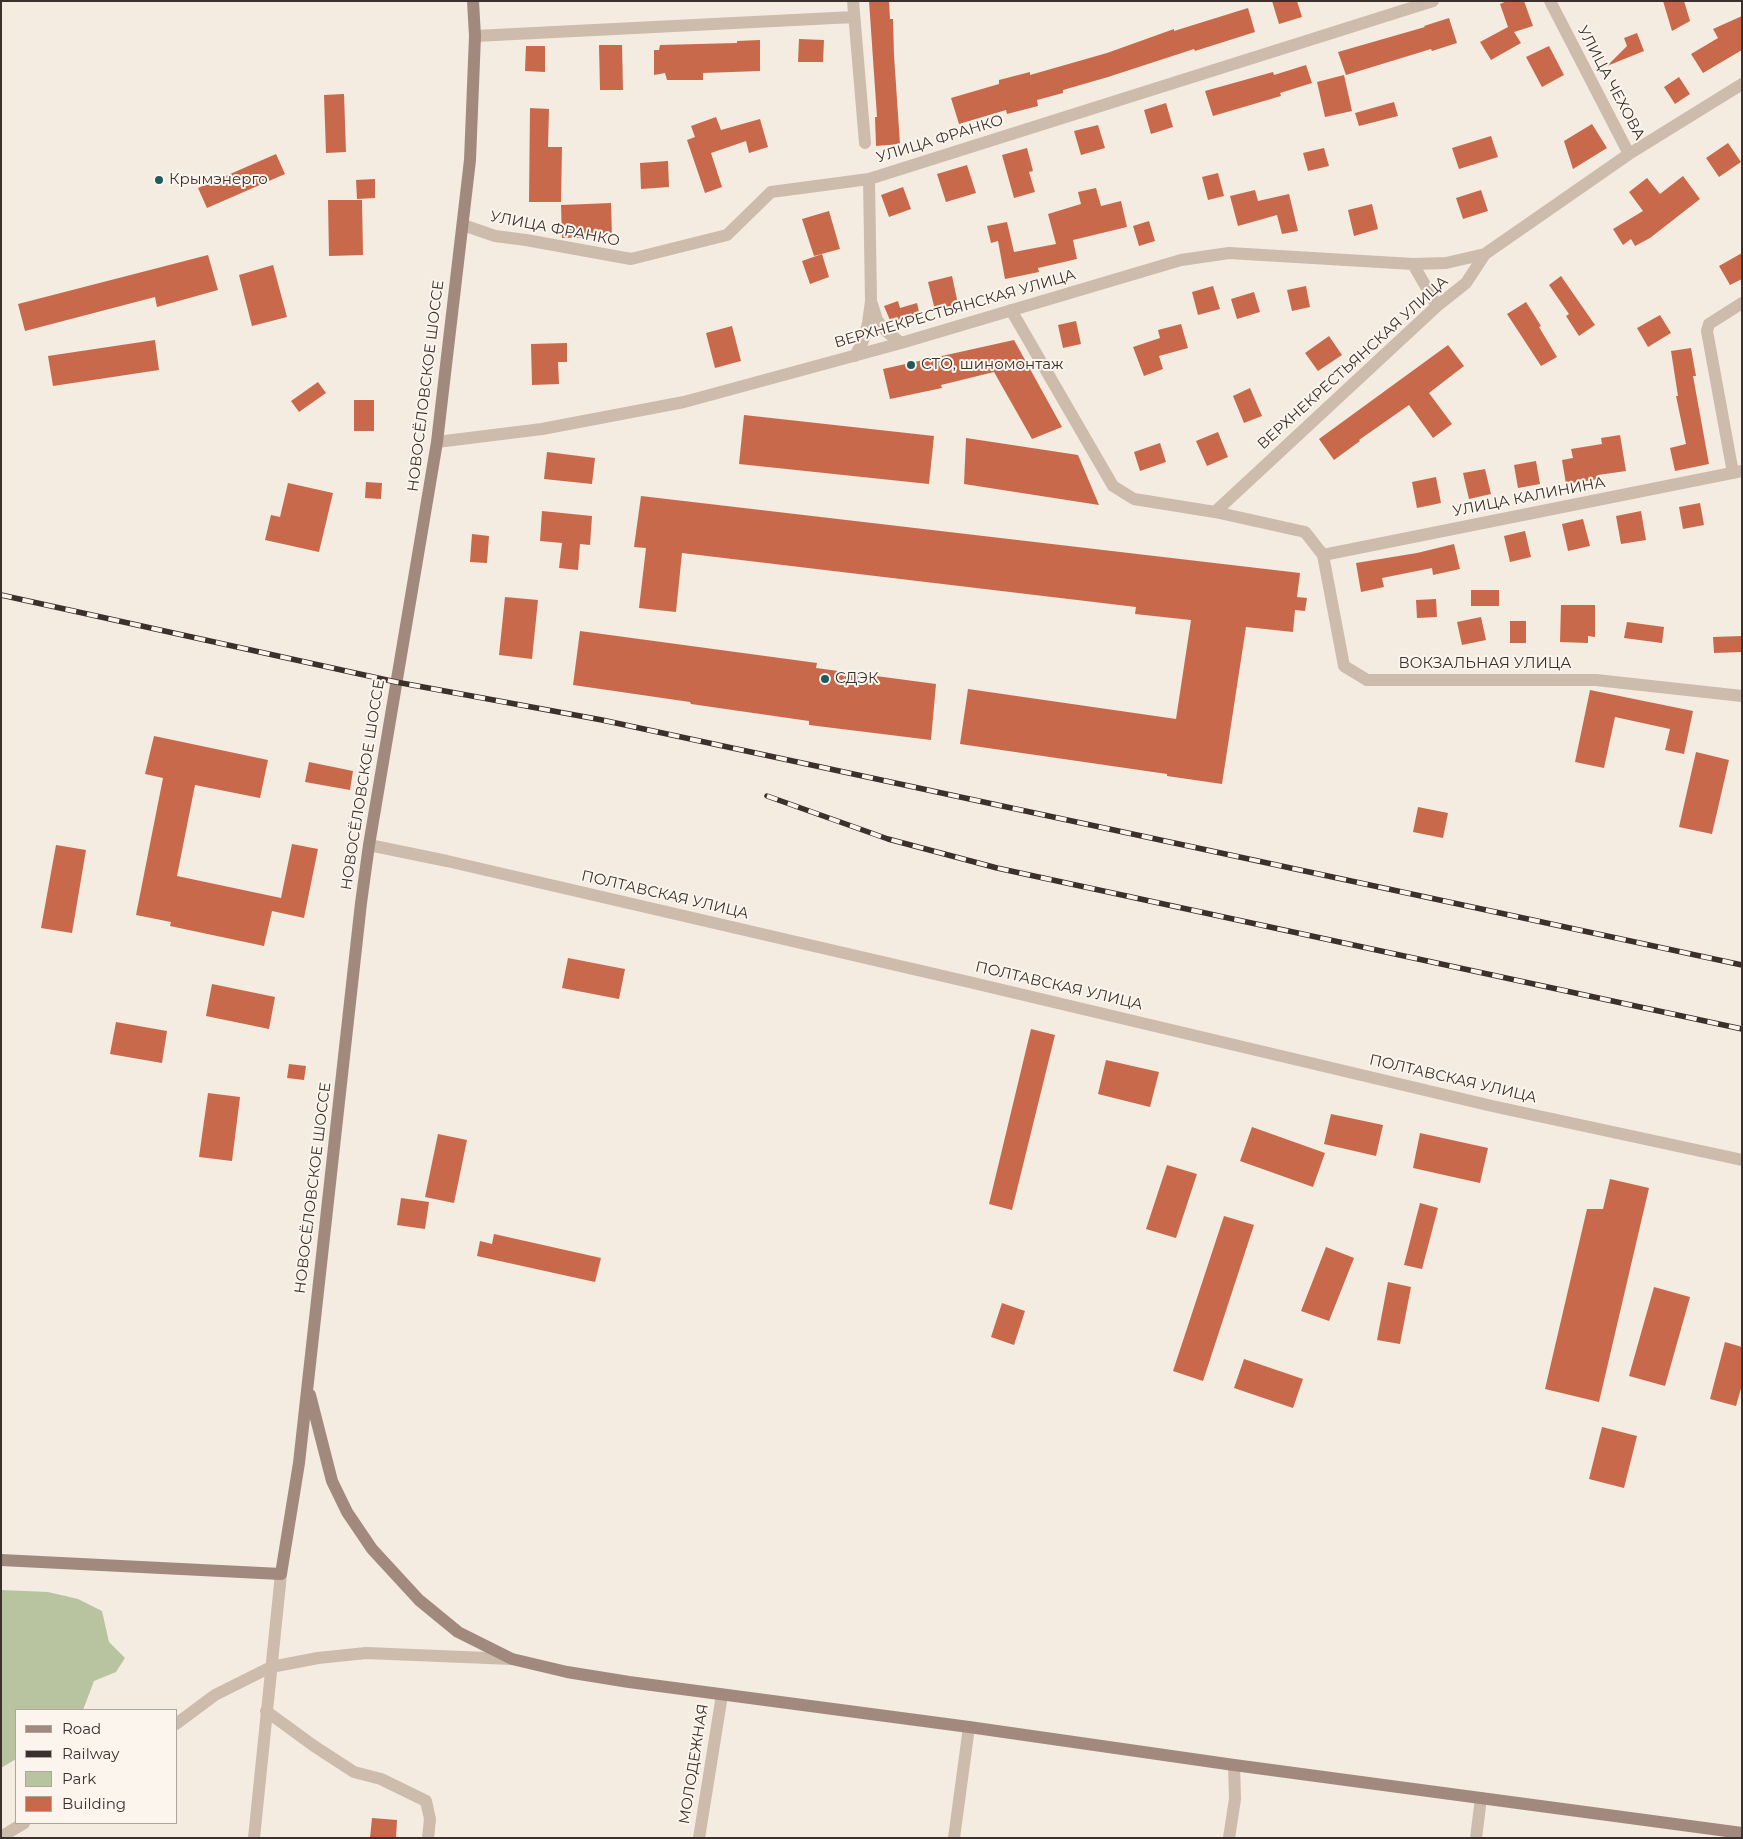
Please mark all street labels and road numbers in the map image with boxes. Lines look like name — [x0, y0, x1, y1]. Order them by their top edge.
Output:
street label: УЛИЦА ЧЕХОВА — [1573, 23, 1649, 143]
street label: УЛИЦА ФРАНКО — [874, 111, 1006, 167]
street label: УЛИЦА ФРАНКО — [489, 208, 621, 250]
street label: ВЕРХНЕКРЕСТЬЯНСКАЯ УЛИЦА — [832, 266, 1078, 352]
street label: ВЕРХНЕКРЕСТЬЯНСКАЯ УЛИЦА — [1254, 273, 1452, 453]
street label: НОВОСЁЛОВСКОЕ ШОССЕ — [404, 279, 448, 493]
street label: УЛИЦА КАЛИНИНА — [1451, 473, 1607, 521]
street label: ВОКЗАЛЬНАЯ УЛИЦА — [1399, 655, 1571, 673]
street label: НОВОСЁЛОВСКОЕ ШОССЕ — [337, 678, 389, 892]
street label: ПОЛТАВСКАЯ УЛИЦА — [580, 867, 750, 923]
street label: ПОЛТАВСКАЯ УЛИЦА — [974, 958, 1144, 1014]
street label: ПОЛТАВСКАЯ УЛИЦА — [1368, 1051, 1538, 1107]
street label: НОВОСЁЛОВСКОЕ ШОССЕ — [291, 1081, 335, 1295]
street label: МОЛОДЕЖНАЯ — [676, 1703, 712, 1825]

